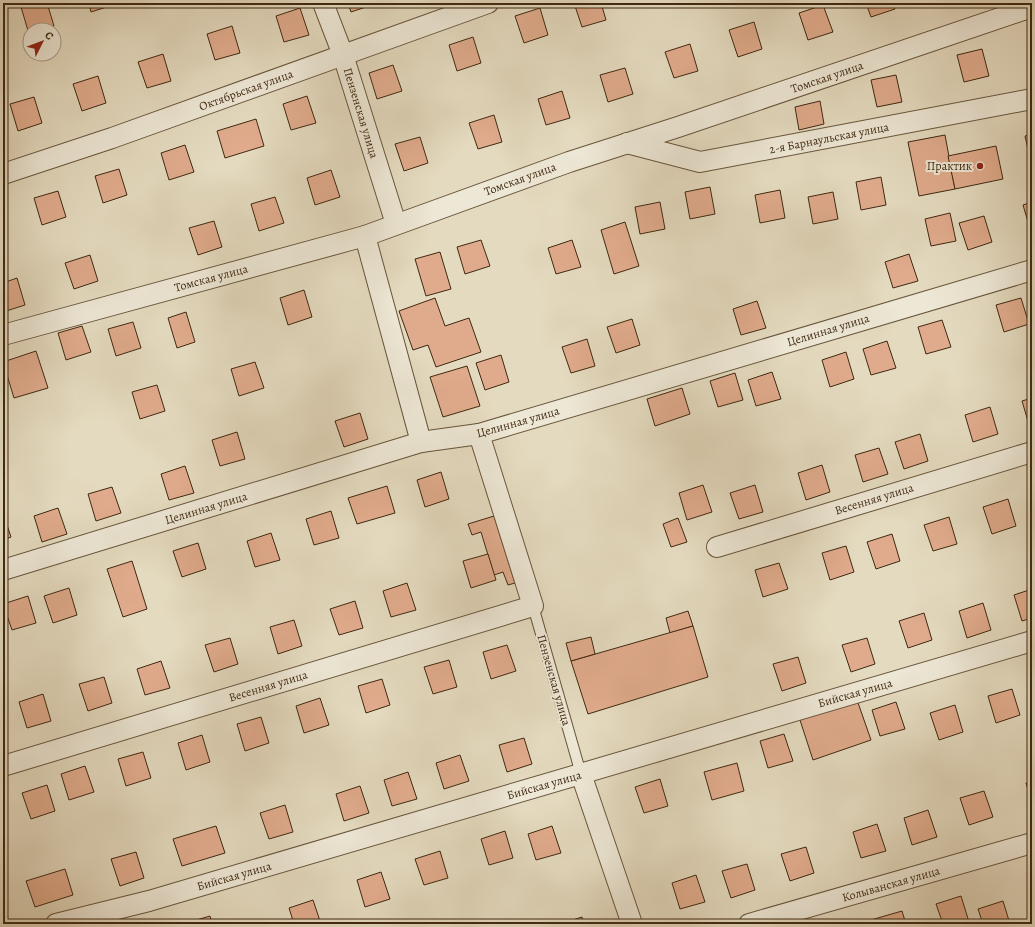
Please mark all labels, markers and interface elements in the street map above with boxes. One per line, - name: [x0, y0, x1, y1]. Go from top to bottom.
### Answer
- north arrow: [22, 22, 62, 62]
- text: С: [41, 28, 57, 43]
- street label: Томская улица: [789, 57, 866, 97]
- street label: Октябрьская улица: [197, 65, 296, 114]
- street label: Пензенская улица: [340, 66, 383, 161]
- street label: 2-я Барнаульская улица: [768, 118, 891, 157]
- street label: Томская улица: [482, 158, 559, 199]
- place label: Практик: [927, 158, 972, 174]
- marker: Практик: [975, 161, 985, 171]
- street label: Томская улица: [172, 260, 250, 295]
- street label: Целинная улица: [785, 310, 872, 350]
- street label: Целинная улица: [475, 402, 562, 441]
- street label: Весенняя улица: [833, 479, 916, 519]
- street label: Целинная улица: [163, 488, 250, 528]
- street label: Пензенская улица: [533, 633, 575, 728]
- street label: Весенняя улица: [227, 666, 310, 706]
- street label: Бийская улица: [816, 675, 895, 711]
- street label: Бийская улица: [505, 767, 584, 803]
- street label: Бийская улица: [195, 858, 274, 894]
- street label: Колыванская улица: [840, 862, 942, 906]

